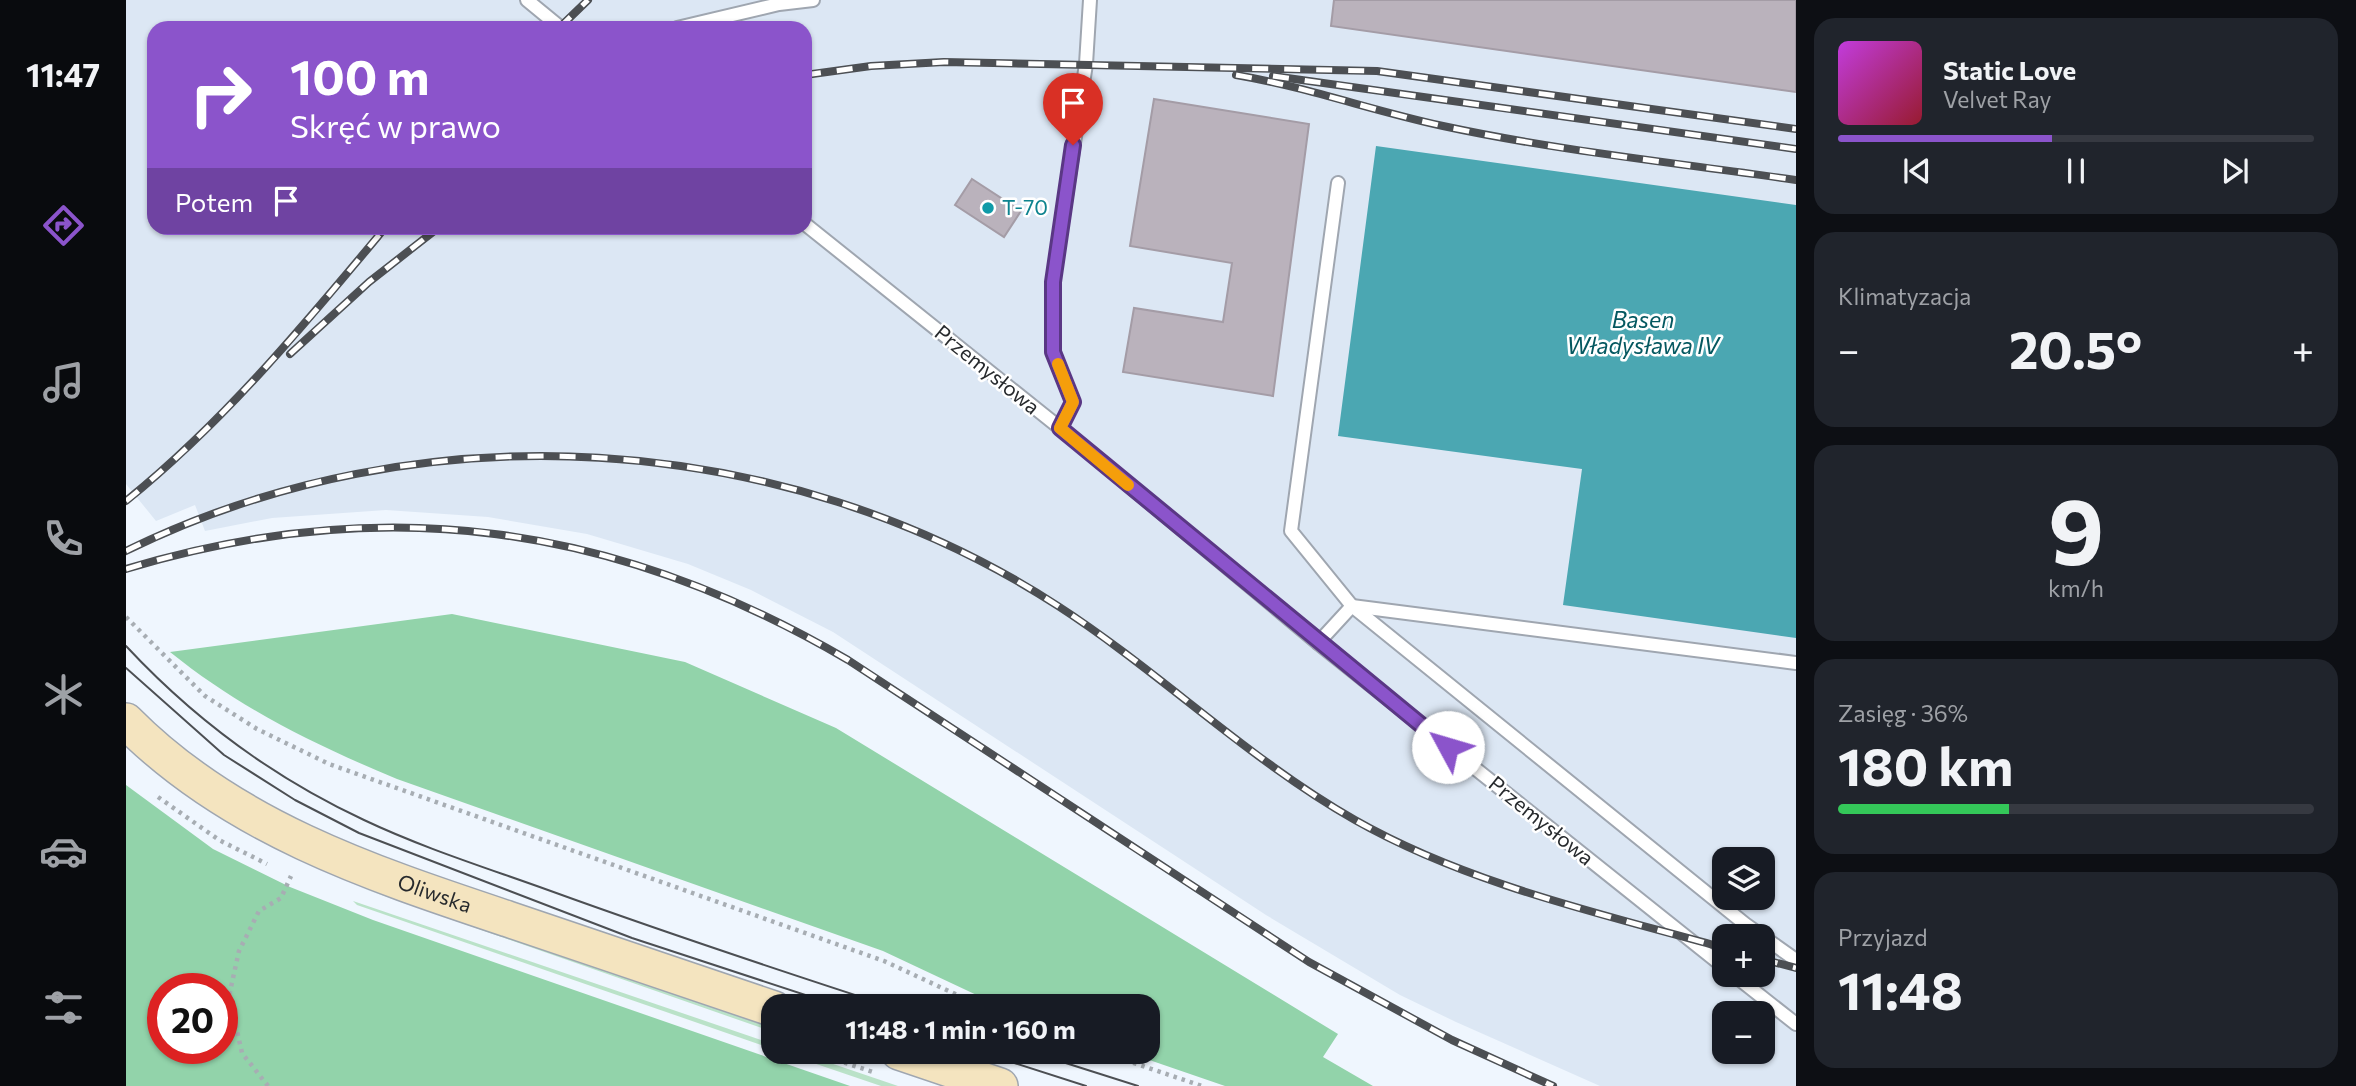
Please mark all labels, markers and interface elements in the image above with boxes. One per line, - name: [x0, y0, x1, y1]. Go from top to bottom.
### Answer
- text: 100 m: [290, 45, 429, 105]
- icon: right: [175, 49, 266, 140]
- text: 11:47: [26, 54, 100, 94]
- text: Static Love: [1943, 54, 2076, 85]
- pin: [1043, 73, 1103, 145]
- icon: arrive: [1054, 84, 1092, 122]
- text: Velvet Ray: [1943, 85, 2051, 113]
- text: Skręć w prawo: [290, 105, 501, 145]
- icon: previous: [1898, 152, 1936, 190]
- icon: pause: [2057, 152, 2095, 190]
- icon: next: [2216, 152, 2254, 190]
- icon: arrive: [267, 182, 305, 220]
- text: Potem: [175, 186, 253, 217]
- place label: T-70: [1002, 194, 1048, 219]
- marker: T-70: [980, 200, 996, 216]
- icon: directions: [39, 201, 88, 250]
- text: Klimatyzacja: [1838, 282, 1971, 310]
- water label: Basen Władysława IV: [1567, 305, 1722, 359]
- text: 20.5°: [2009, 316, 2142, 380]
- street label: Przemysłowa: [931, 319, 1045, 419]
- text: −: [1838, 325, 1860, 372]
- text: +: [2292, 325, 2314, 372]
- icon: music: [39, 358, 88, 407]
- text: 9: [2048, 472, 2104, 584]
- icon: phone: [39, 514, 88, 563]
- text: km/h: [2048, 574, 2104, 602]
- icon: climate: [39, 670, 88, 719]
- text: Zasięg · 36%: [1838, 699, 1968, 727]
- position arrow: [1411, 710, 1485, 784]
- text: 180 km: [1838, 733, 2013, 797]
- street label: Przemysłowa: [1485, 770, 1599, 870]
- icon: car: [39, 827, 88, 876]
- map controls: [1712, 847, 1775, 1064]
- button: layers: [1712, 847, 1775, 910]
- street label: Oliwska: [395, 868, 475, 917]
- text: Przyjazd: [1838, 923, 1928, 951]
- button: +: [1712, 924, 1775, 987]
- text: 11:48: [1838, 957, 1963, 1021]
- speed limit sign: 20: [147, 973, 238, 1064]
- icon: filters: [39, 983, 88, 1032]
- button: −: [1712, 1001, 1775, 1064]
- text: 11:48 · 1 min · 160 m: [845, 1013, 1076, 1044]

